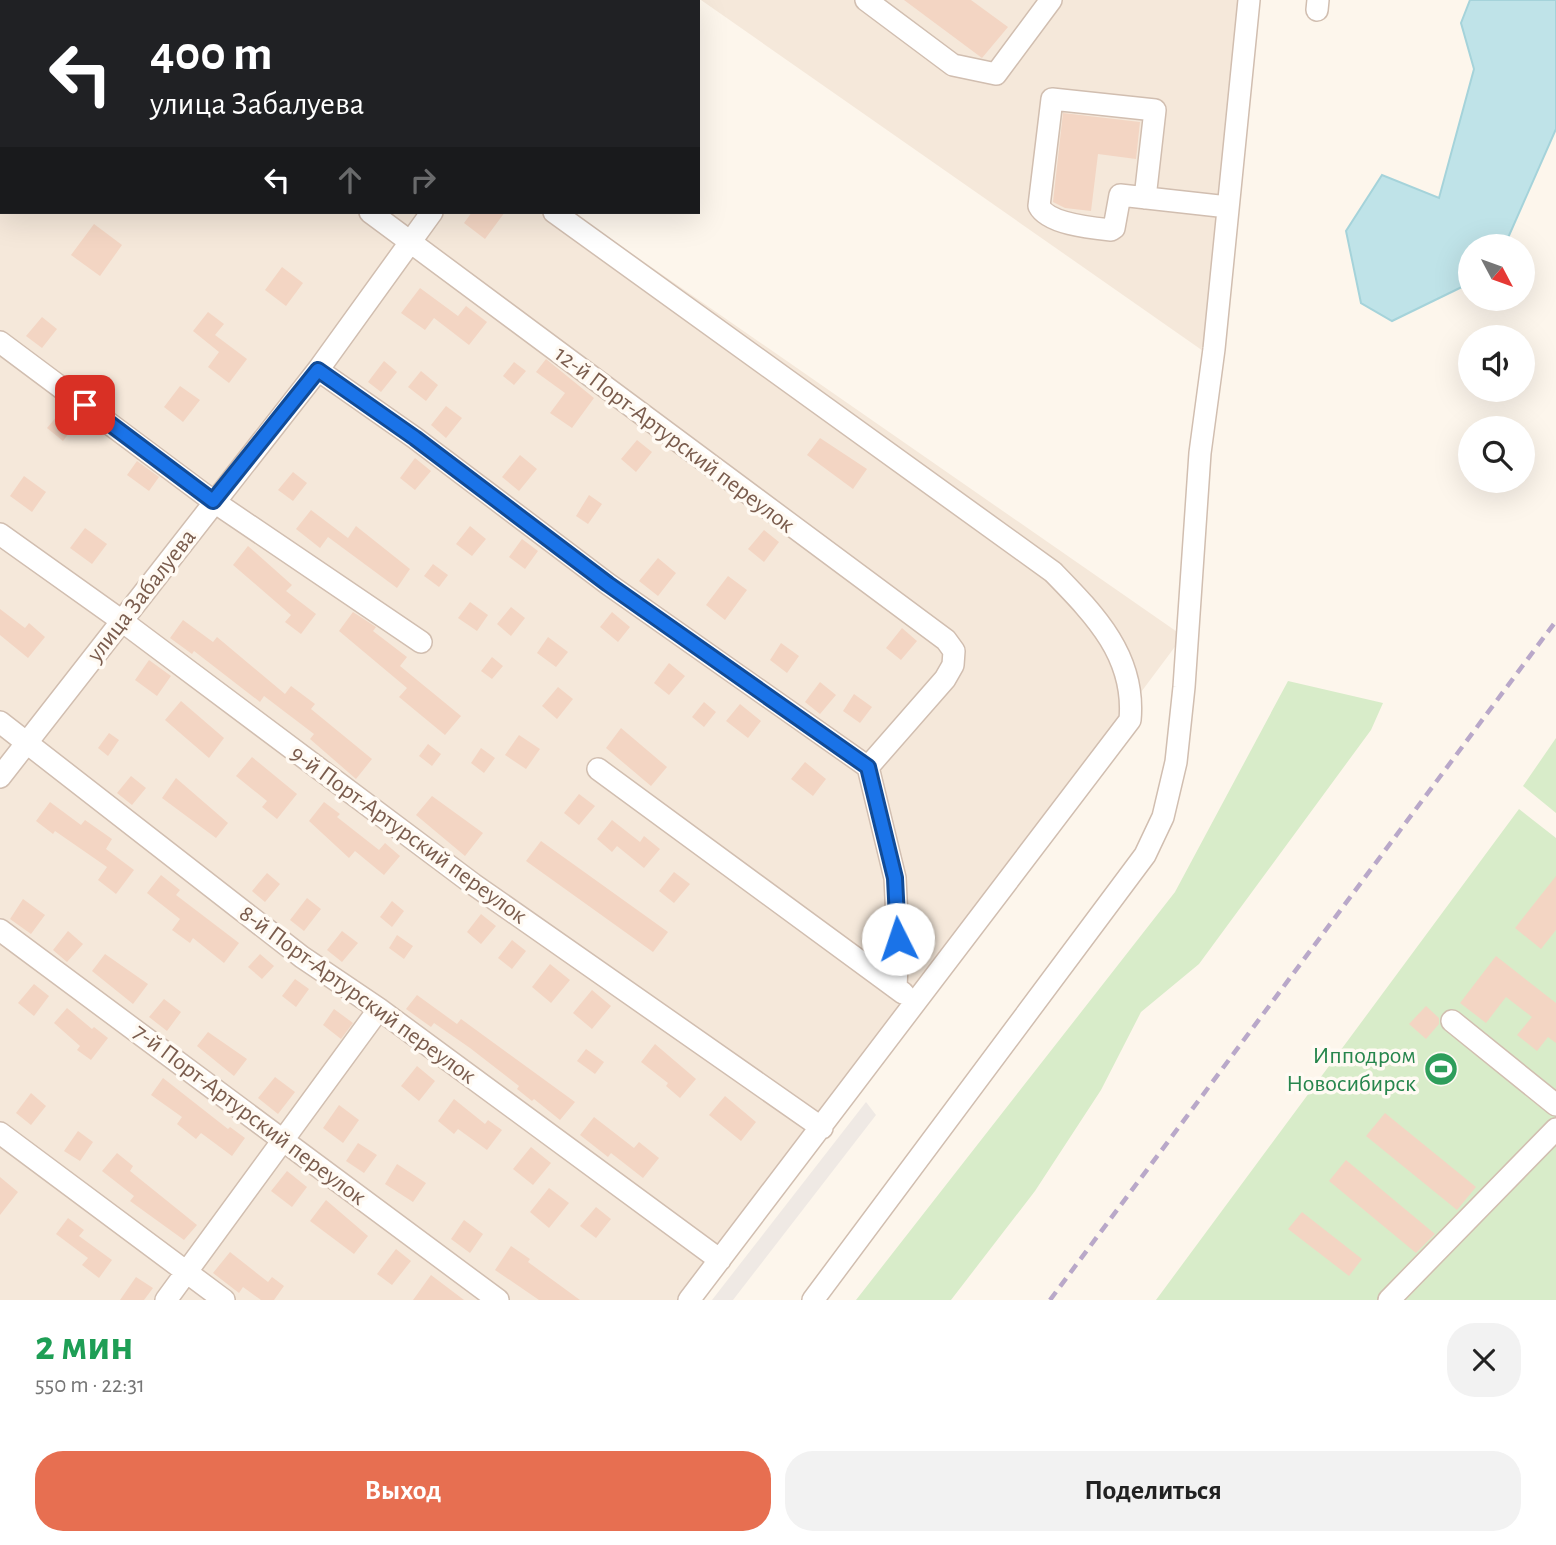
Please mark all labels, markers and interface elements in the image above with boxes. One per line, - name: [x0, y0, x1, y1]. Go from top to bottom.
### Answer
- icon: left: [35, 28, 126, 119]
- text: 400 m: [150, 30, 273, 79]
- text: улица Забалуева: [150, 88, 364, 120]
- icon: left: [258, 161, 296, 199]
- icon: ahead: [331, 161, 369, 199]
- icon: right: [404, 161, 442, 199]
- north arrow: [1458, 234, 1535, 312]
- map controls: [1458, 234, 1535, 493]
- button: sound: [1458, 325, 1535, 402]
- street label: 12-й Порт-Артурский переулок: [550, 342, 799, 538]
- pin: [55, 375, 115, 435]
- icon: arrive: [66, 386, 104, 424]
- button: search: [1458, 416, 1535, 493]
- street label: улица Забалуева: [82, 525, 201, 667]
- street label: 9-й Порт-Артурский переулок: [286, 741, 531, 928]
- street label: 8-й Порт-Артурский переулок: [235, 901, 480, 1088]
- position arrow: [861, 902, 935, 976]
- street label: 7-й Порт-Артурский переулок: [129, 1020, 370, 1210]
- place label: Ипподром Новосибирск: [1286, 1044, 1416, 1096]
- sports icon: Ипподром Новосибирск: [1422, 1050, 1460, 1088]
- button: close: [1447, 1323, 1521, 1397]
- text: 2 мин: [35, 1325, 133, 1367]
- text: 550 m · 22:31: [35, 1374, 145, 1397]
- button: Выход: [35, 1451, 771, 1531]
- button: Поделиться: [785, 1451, 1521, 1531]

